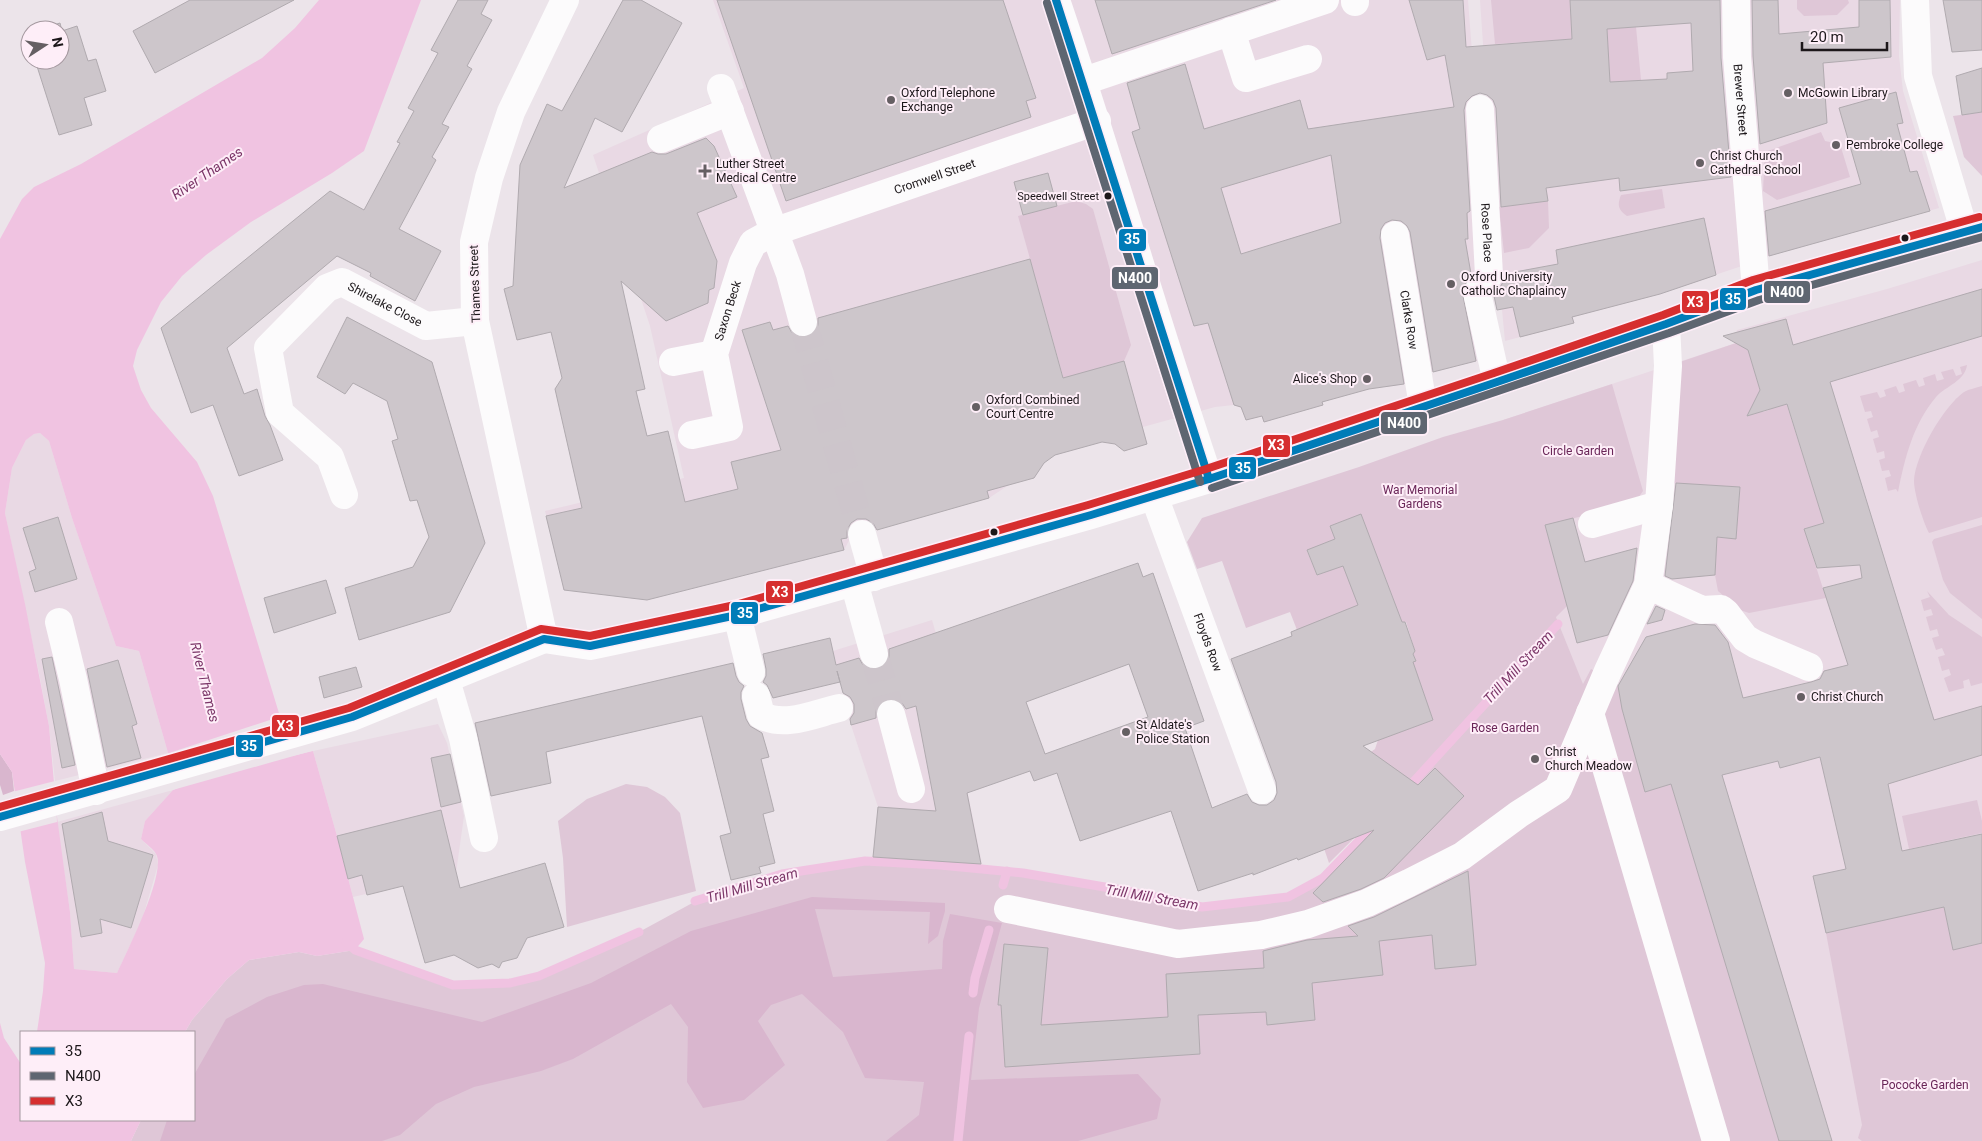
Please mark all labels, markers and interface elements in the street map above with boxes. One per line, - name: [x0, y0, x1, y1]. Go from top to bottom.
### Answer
- north arrow: [20, 20, 70, 70]
- scale bar: [1802, 20, 1887, 52]
- text: 20 m: [1810, 28, 1844, 46]
- text: N: [49, 36, 67, 49]
- street label: Brewer Street: [1731, 63, 1750, 136]
- place label: Oxford Telephone Exchange: [901, 86, 995, 114]
- place label: McGowin Library: [1798, 86, 1888, 100]
- marker: McGowin Library: [1782, 87, 1794, 99]
- marker: Oxford Telephone Exchange: [885, 94, 897, 106]
- place label: Pembroke College: [1846, 138, 1943, 152]
- marker: Pembroke College: [1830, 139, 1842, 151]
- water label: River Thames: [168, 143, 246, 203]
- place label: Christ Church Cathedral School: [1710, 149, 1801, 177]
- street label: Cromwell Street: [892, 156, 977, 197]
- place label: Luther Street Medical Centre: [716, 157, 796, 185]
- marker: Christ Church Cathedral School: [1694, 157, 1706, 169]
- marker: Luther Street Medical Centre: [698, 164, 712, 178]
- place label: Speedwell Street: [1017, 190, 1099, 203]
- marker: Speedwell Street: [1103, 191, 1113, 201]
- street label: Rose Place: [1478, 203, 1495, 263]
- line badge: 35: [1118, 228, 1147, 252]
- text: 35: [1124, 231, 1140, 247]
- unlabelled marker: [1900, 233, 1910, 243]
- street label: Thames Street: [467, 245, 483, 323]
- line badge: N400: [1111, 266, 1159, 290]
- text: N400: [1118, 270, 1152, 286]
- place label: Oxford University Catholic Chaplaincy: [1461, 270, 1567, 298]
- street label: Saxon Beck: [712, 278, 744, 342]
- marker: Oxford University Catholic Chaplaincy: [1445, 278, 1457, 290]
- street label: Shirelake Close: [345, 279, 424, 330]
- line badge: N400: [1763, 280, 1811, 304]
- text: N400: [1770, 284, 1804, 300]
- line badge: 35: [1719, 287, 1747, 311]
- street label: Clarks Row: [1397, 289, 1421, 351]
- line badge: X3: [1681, 290, 1710, 314]
- text: 35: [1725, 291, 1741, 307]
- text: X3: [1687, 294, 1703, 310]
- place label: Alice's Shop: [1293, 372, 1357, 386]
- marker: Alice's Shop: [1361, 373, 1373, 385]
- place label: Oxford Combined Court Centre: [986, 393, 1080, 421]
- marker: Oxford Combined Court Centre: [970, 401, 982, 413]
- line badge: N400: [1380, 411, 1428, 435]
- text: N400: [1387, 415, 1421, 431]
- line badge: X3: [1262, 434, 1291, 458]
- text: X3: [1268, 437, 1284, 453]
- park label: Circle Garden: [1542, 444, 1614, 458]
- line badge: 35: [1228, 456, 1257, 480]
- text: 35: [1235, 460, 1251, 476]
- park label: War Memorial Gardens: [1383, 483, 1457, 511]
- unlabelled marker: [989, 527, 999, 537]
- line badge: X3: [765, 580, 794, 604]
- text: X3: [772, 584, 788, 600]
- line badge: 35: [730, 601, 759, 625]
- text: 35: [737, 605, 753, 621]
- street label: Floyds Row: [1191, 611, 1225, 674]
- water label: Trill Mill Stream: [1480, 627, 1556, 707]
- water label: River Thames: [187, 640, 223, 724]
- place label: Christ Church: [1811, 690, 1883, 704]
- marker: Christ Church: [1795, 691, 1807, 703]
- line badge: X3: [271, 714, 300, 738]
- text: X3: [277, 718, 293, 734]
- place label: St Aldate's Police Station: [1136, 718, 1210, 746]
- park label: Rose Garden: [1471, 721, 1539, 735]
- marker: St Aldate's Police Station: [1120, 726, 1132, 738]
- line badge: 35: [235, 734, 264, 758]
- text: 35: [241, 738, 257, 754]
- place label: Christ Church Meadow: [1545, 745, 1632, 773]
- marker: Christ Church Meadow: [1529, 753, 1541, 765]
- water label: Trill Mill Stream: [705, 864, 800, 906]
- water label: Trill Mill Stream: [1104, 881, 1200, 913]
- legend: [20, 1031, 195, 1121]
- text: 35: [65, 1042, 82, 1060]
- text: N400: [65, 1067, 101, 1085]
- park label: Pococke Garden: [1881, 1078, 1969, 1092]
- text: X3: [65, 1092, 83, 1110]

